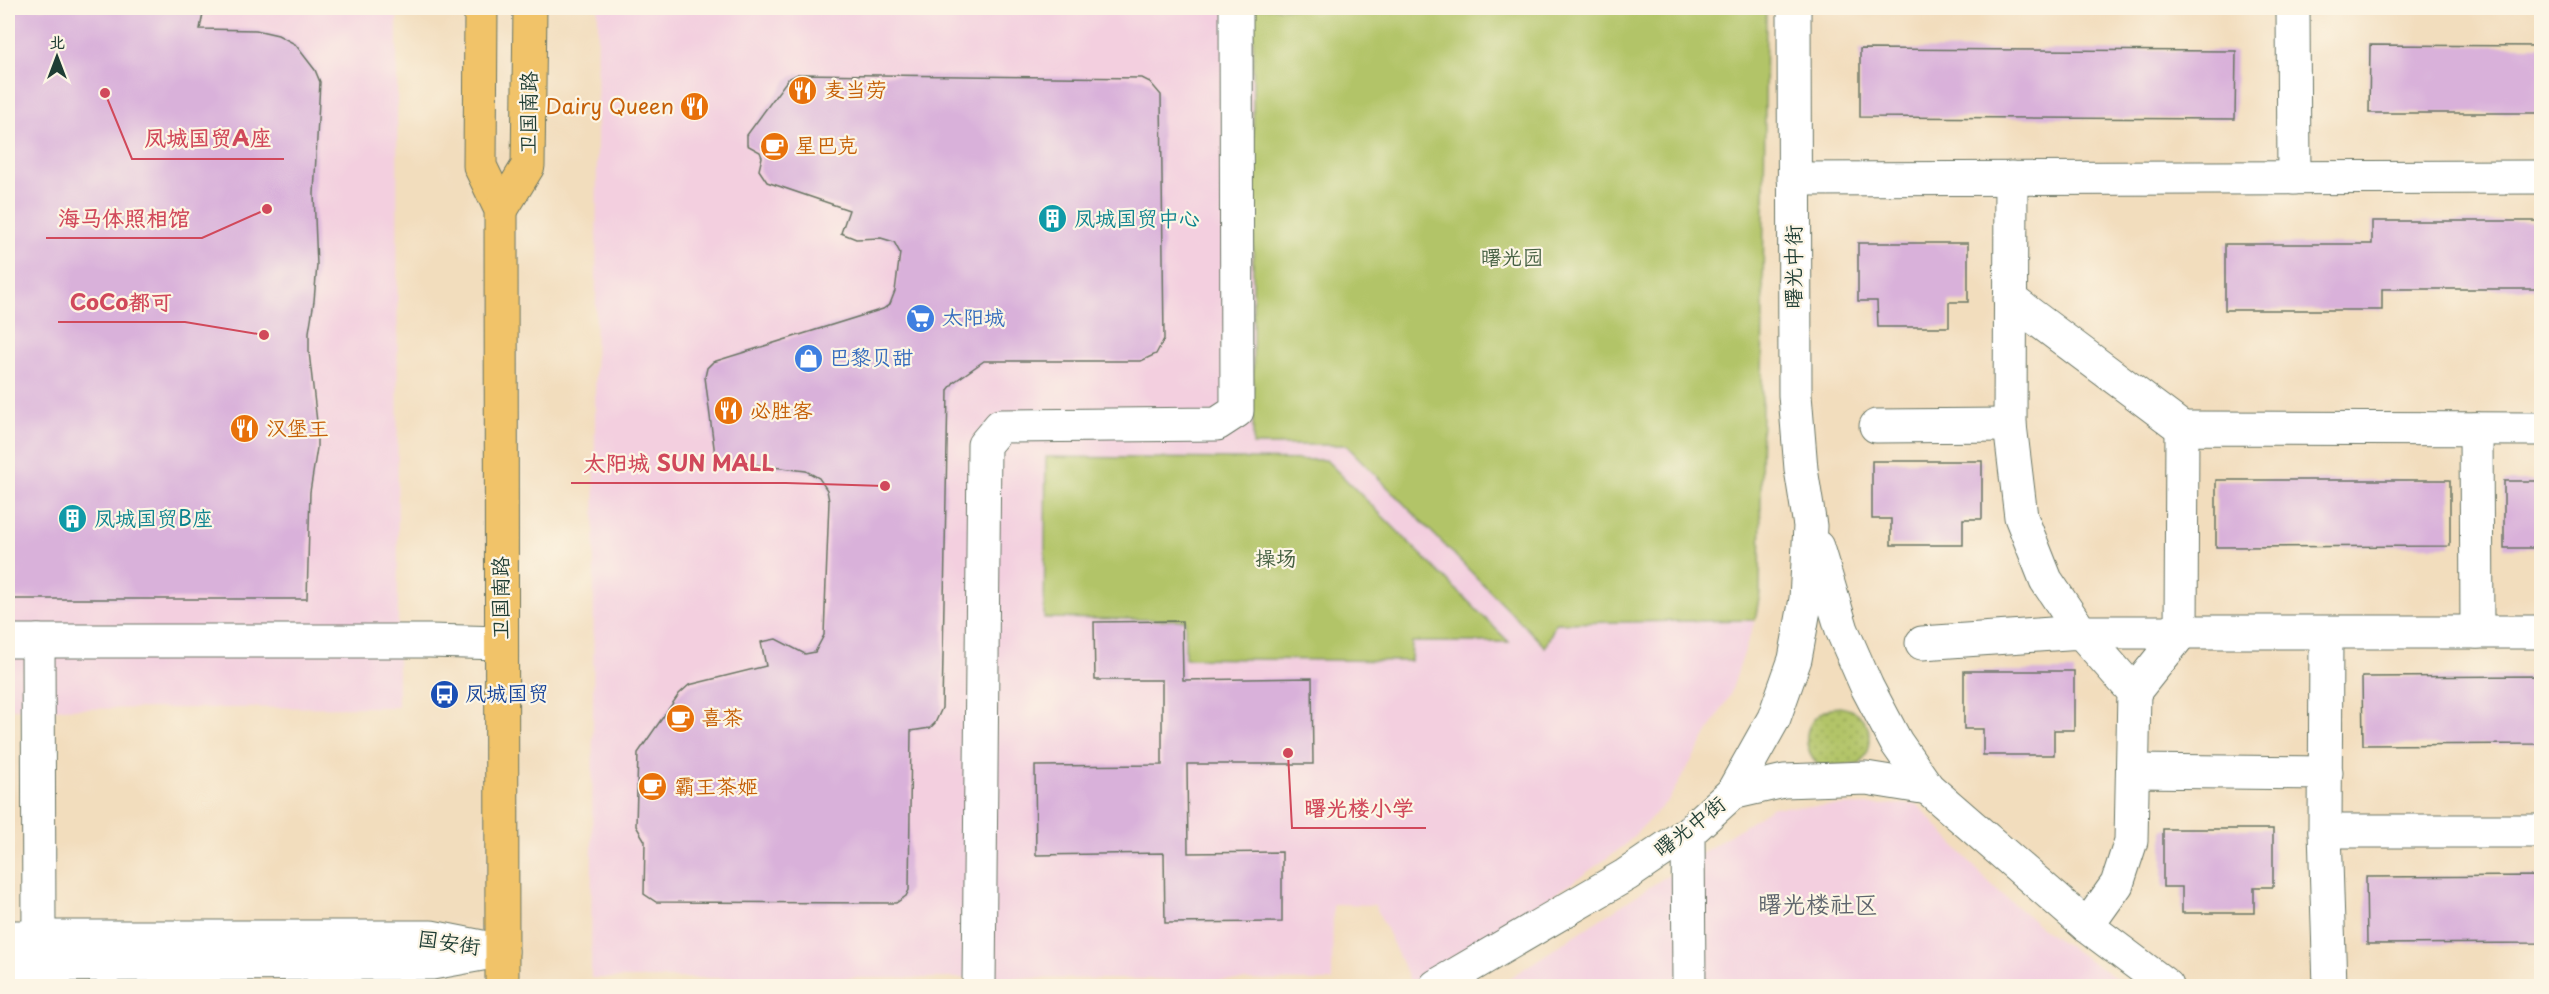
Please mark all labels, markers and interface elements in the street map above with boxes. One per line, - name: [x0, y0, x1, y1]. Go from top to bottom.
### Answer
- north arrow: [27, 27, 87, 87]
- text: 北: [49, 29, 65, 53]
- street label: 卫国南路: [510, 71, 544, 155]
- place label: 麦当劳: [824, 72, 887, 104]
- restaurant icon: 麦当劳: [787, 74, 819, 106]
- place label: Dairy Queen: [545, 89, 674, 121]
- restaurant icon: Dairy Queen: [679, 91, 711, 123]
- callout: 凤城国贸A座: [132, 119, 284, 159]
- text: 凤城国贸A座: [144, 120, 272, 153]
- place label: 星巴克: [795, 128, 858, 160]
- cafe icon: 星巴克: [758, 130, 790, 162]
- callout: 海马体照相馆: [46, 198, 202, 238]
- text: 海马体照相馆: [58, 200, 190, 233]
- place label: 凤城国贸中心: [1074, 201, 1200, 233]
- building icon: 凤城国贸中心: [1037, 203, 1069, 235]
- street label: 曙光中街: [1776, 225, 1808, 309]
- park label: 曙光园: [1481, 240, 1544, 272]
- callout: CoCo都可: [58, 282, 185, 322]
- text: CoCo都可: [70, 284, 172, 317]
- place label: 太阳城: [942, 300, 1005, 332]
- supermarket icon: 太阳城: [905, 302, 937, 334]
- place label: 巴黎贝甜: [829, 340, 913, 372]
- shop icon: 巴黎贝甜: [792, 342, 824, 374]
- place label: 必胜客: [750, 393, 813, 425]
- restaurant icon: 必胜客: [713, 395, 745, 427]
- place label: 汉堡王: [266, 411, 329, 443]
- restaurant icon: 汉堡王: [229, 413, 261, 445]
- callout: 太阳城 SUN MALL: [571, 443, 786, 483]
- text: 太阳城 SUN MALL: [584, 445, 775, 478]
- place label: 凤城国贸B座: [94, 501, 213, 533]
- building icon: 凤城国贸B座: [57, 503, 89, 535]
- park label: 操场: [1255, 541, 1297, 573]
- street label: 卫国南路: [483, 556, 515, 640]
- place label: 凤城国贸: [465, 676, 549, 708]
- bus stop icon: 凤城国贸: [428, 678, 460, 710]
- place label: 喜茶: [701, 700, 743, 732]
- cafe icon: 喜茶: [664, 702, 696, 734]
- place label: 霸王茶姬: [674, 769, 758, 801]
- cafe icon: 霸王茶姬: [637, 771, 669, 803]
- street label: 曙光中街: [1646, 787, 1732, 864]
- callout: 曙光楼小学: [1292, 788, 1426, 828]
- text: 曙光楼小学: [1304, 790, 1414, 823]
- district label: 曙光楼社区: [1758, 885, 1878, 921]
- street label: 国安街: [416, 921, 483, 961]

